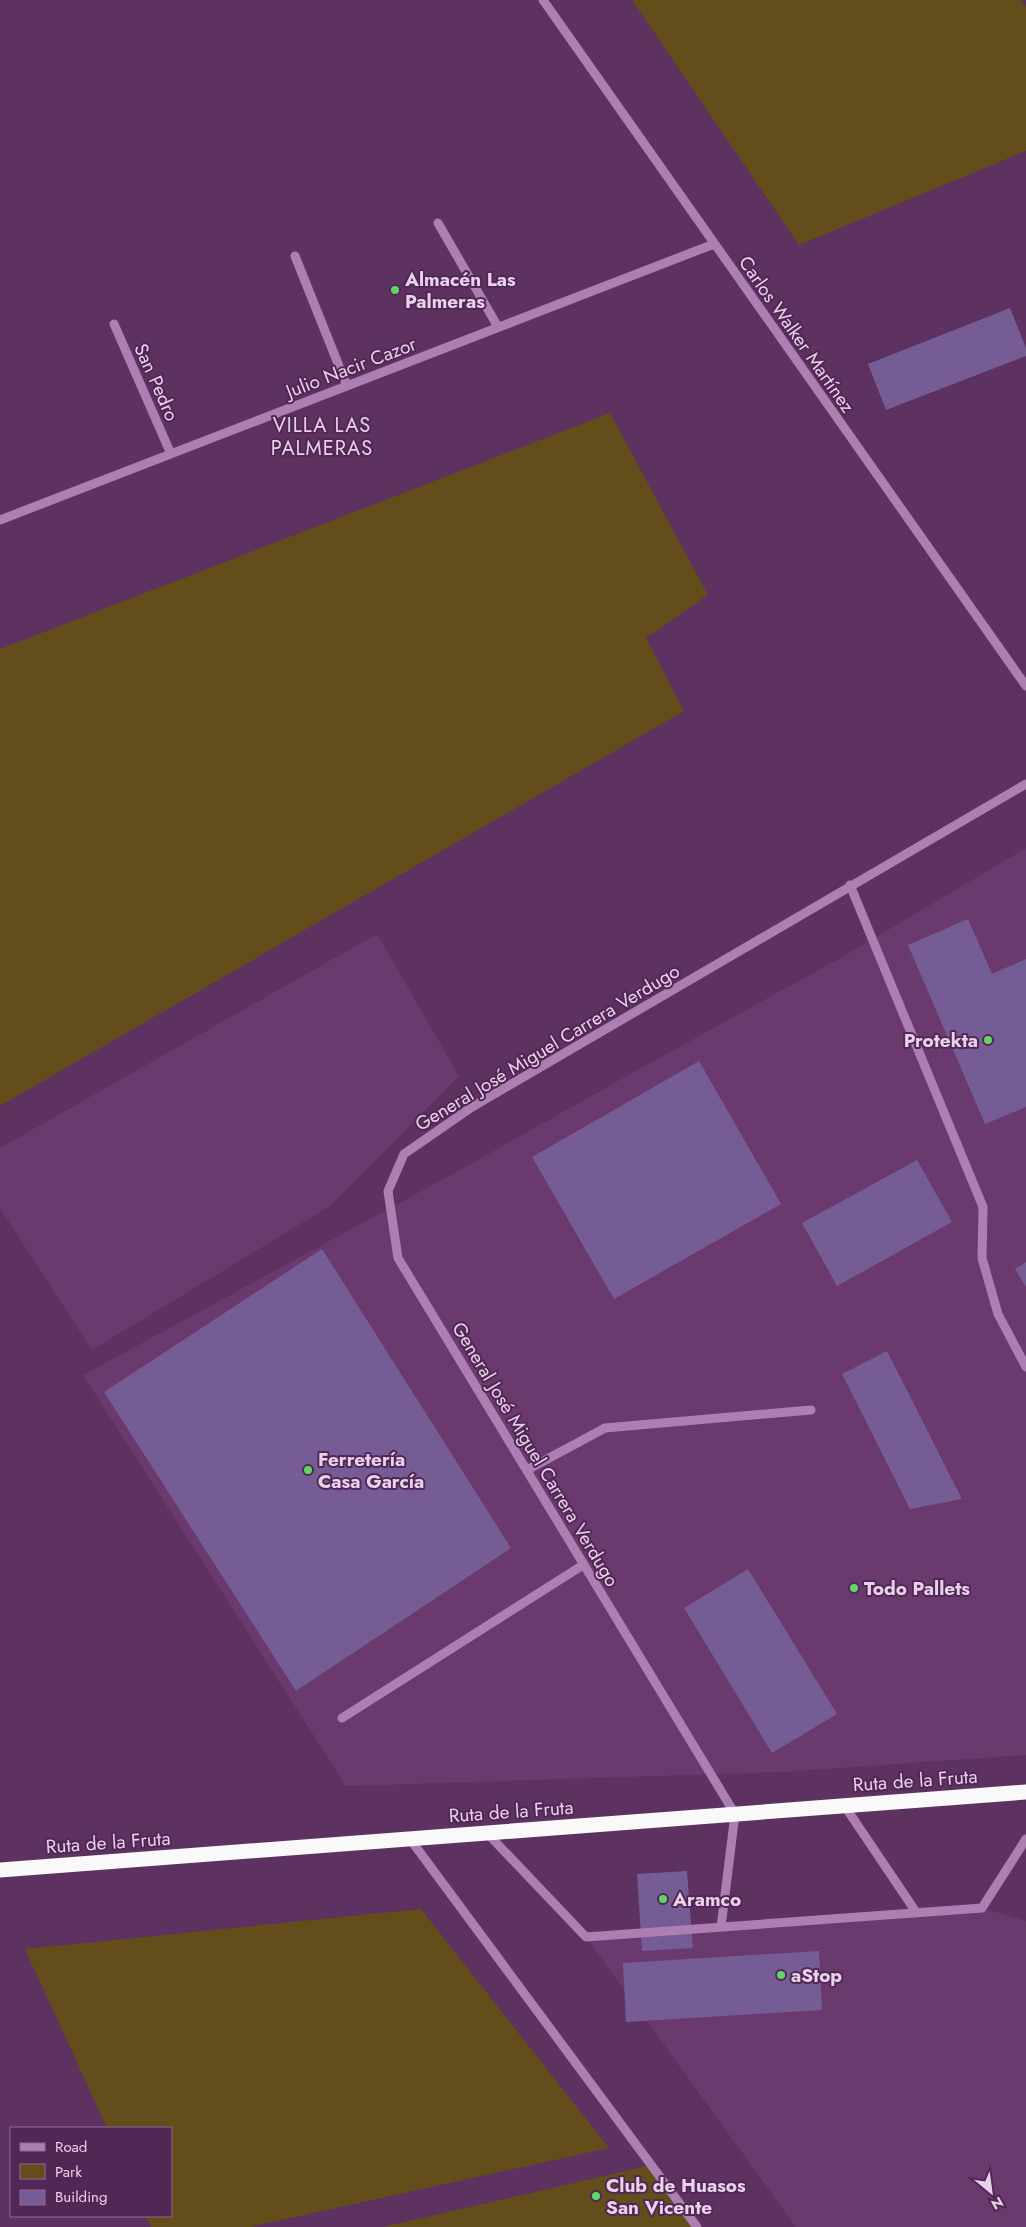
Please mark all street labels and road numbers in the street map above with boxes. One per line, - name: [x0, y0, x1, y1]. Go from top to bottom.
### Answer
- street label: Carlos Walker Martínez: [732, 250, 861, 418]
- street label: Julio Nacir Cazor: [279, 330, 421, 406]
- street label: San Pedro: [127, 339, 186, 425]
- street label: General José Miguel Carrera Verdugo: [410, 957, 685, 1137]
- street label: General José Miguel Carrera Verdugo: [446, 1317, 626, 1592]
- street label: Ruta de la Fruta: [852, 1763, 978, 1798]
- street label: Ruta de la Fruta: [448, 1794, 574, 1829]
- street label: Ruta de la Fruta: [45, 1825, 171, 1860]

